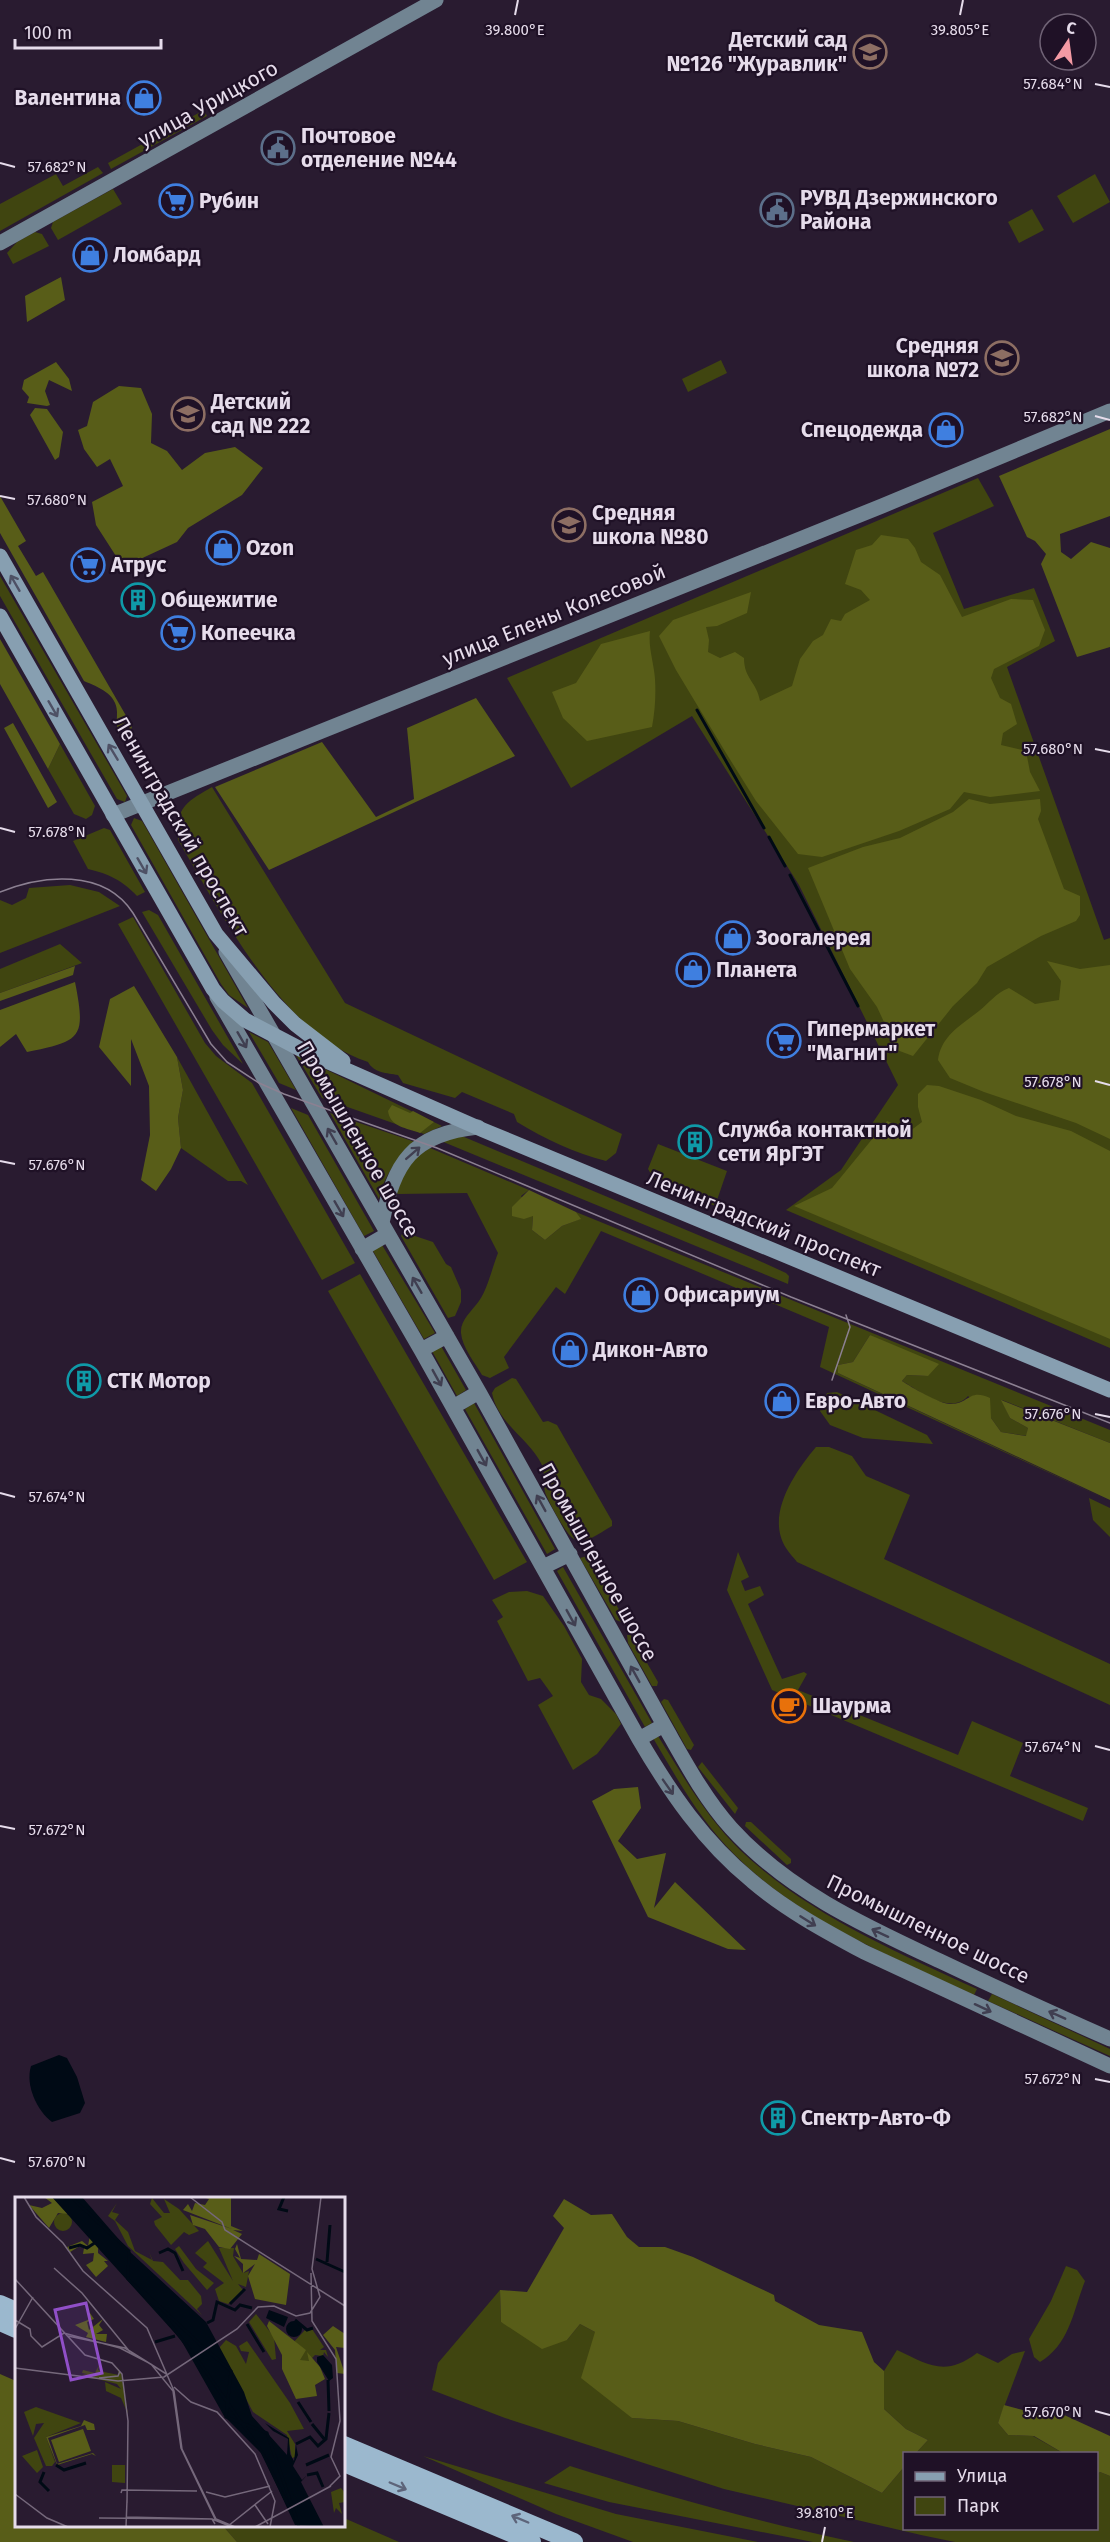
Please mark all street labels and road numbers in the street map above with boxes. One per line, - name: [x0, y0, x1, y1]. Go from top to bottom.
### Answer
- street label: улица Урицкого: [133, 55, 283, 153]
- street label: улица Елены Колесовой: [439, 558, 669, 672]
- street label: Ленинградский проспект: [107, 711, 255, 941]
- street label: Промышленное шоссе: [291, 1036, 425, 1242]
- street label: Ленинградский проспект: [643, 1165, 885, 1283]
- street label: Промышленное шоссе: [533, 1458, 663, 1666]
- street label: Промышленное шоссе: [822, 1869, 1034, 1989]

